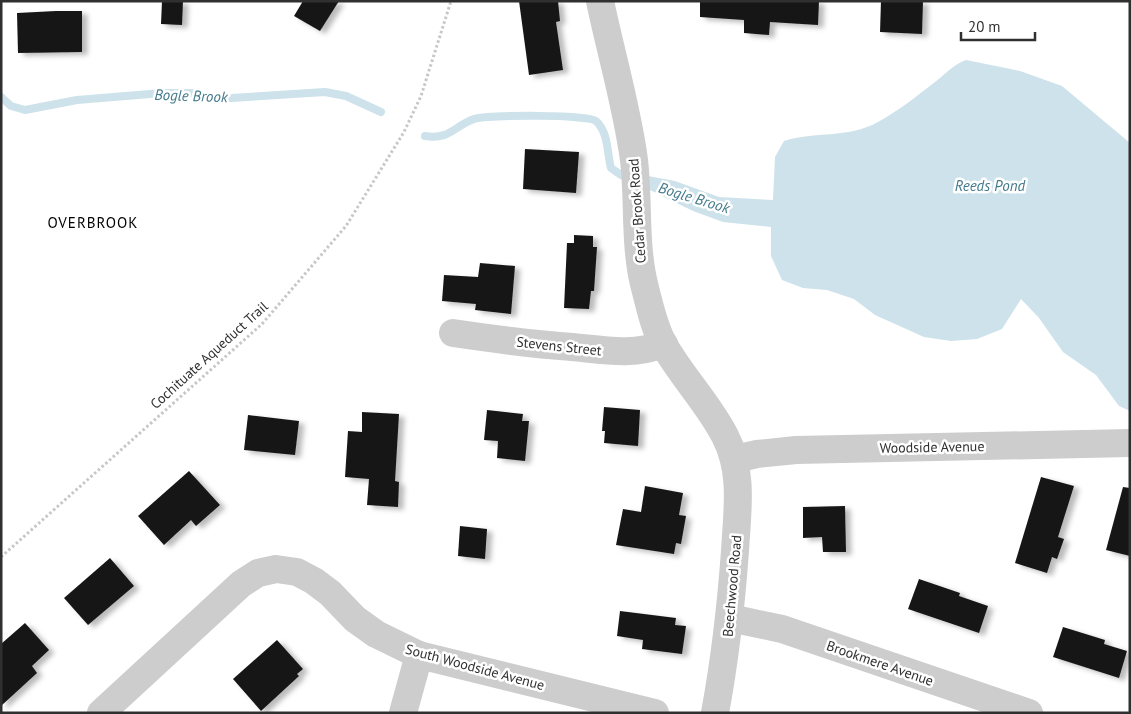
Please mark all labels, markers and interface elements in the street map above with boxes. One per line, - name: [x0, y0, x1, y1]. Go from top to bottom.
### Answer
- scale bar: [961, 10, 1035, 42]
- text: 20 m: [968, 17, 1001, 36]
- water label: Bogle Brook: [154, 85, 229, 106]
- street label: Cedar Brook Road: [624, 158, 650, 264]
- water label: Reeds Pond: [955, 176, 1025, 195]
- water label: Bogle Brook: [656, 178, 733, 218]
- district label: OVERBROOK: [47, 213, 139, 232]
- street label: Cochituate Aqueduct Trail: [146, 297, 272, 413]
- street label: Stevens Street: [515, 333, 603, 359]
- street label: Woodside Avenue: [879, 437, 985, 457]
- street label: Beechwood Road: [719, 534, 745, 638]
- street label: Brookmere Avenue: [824, 636, 936, 690]
- street label: South Woodside Avenue: [404, 640, 546, 694]

